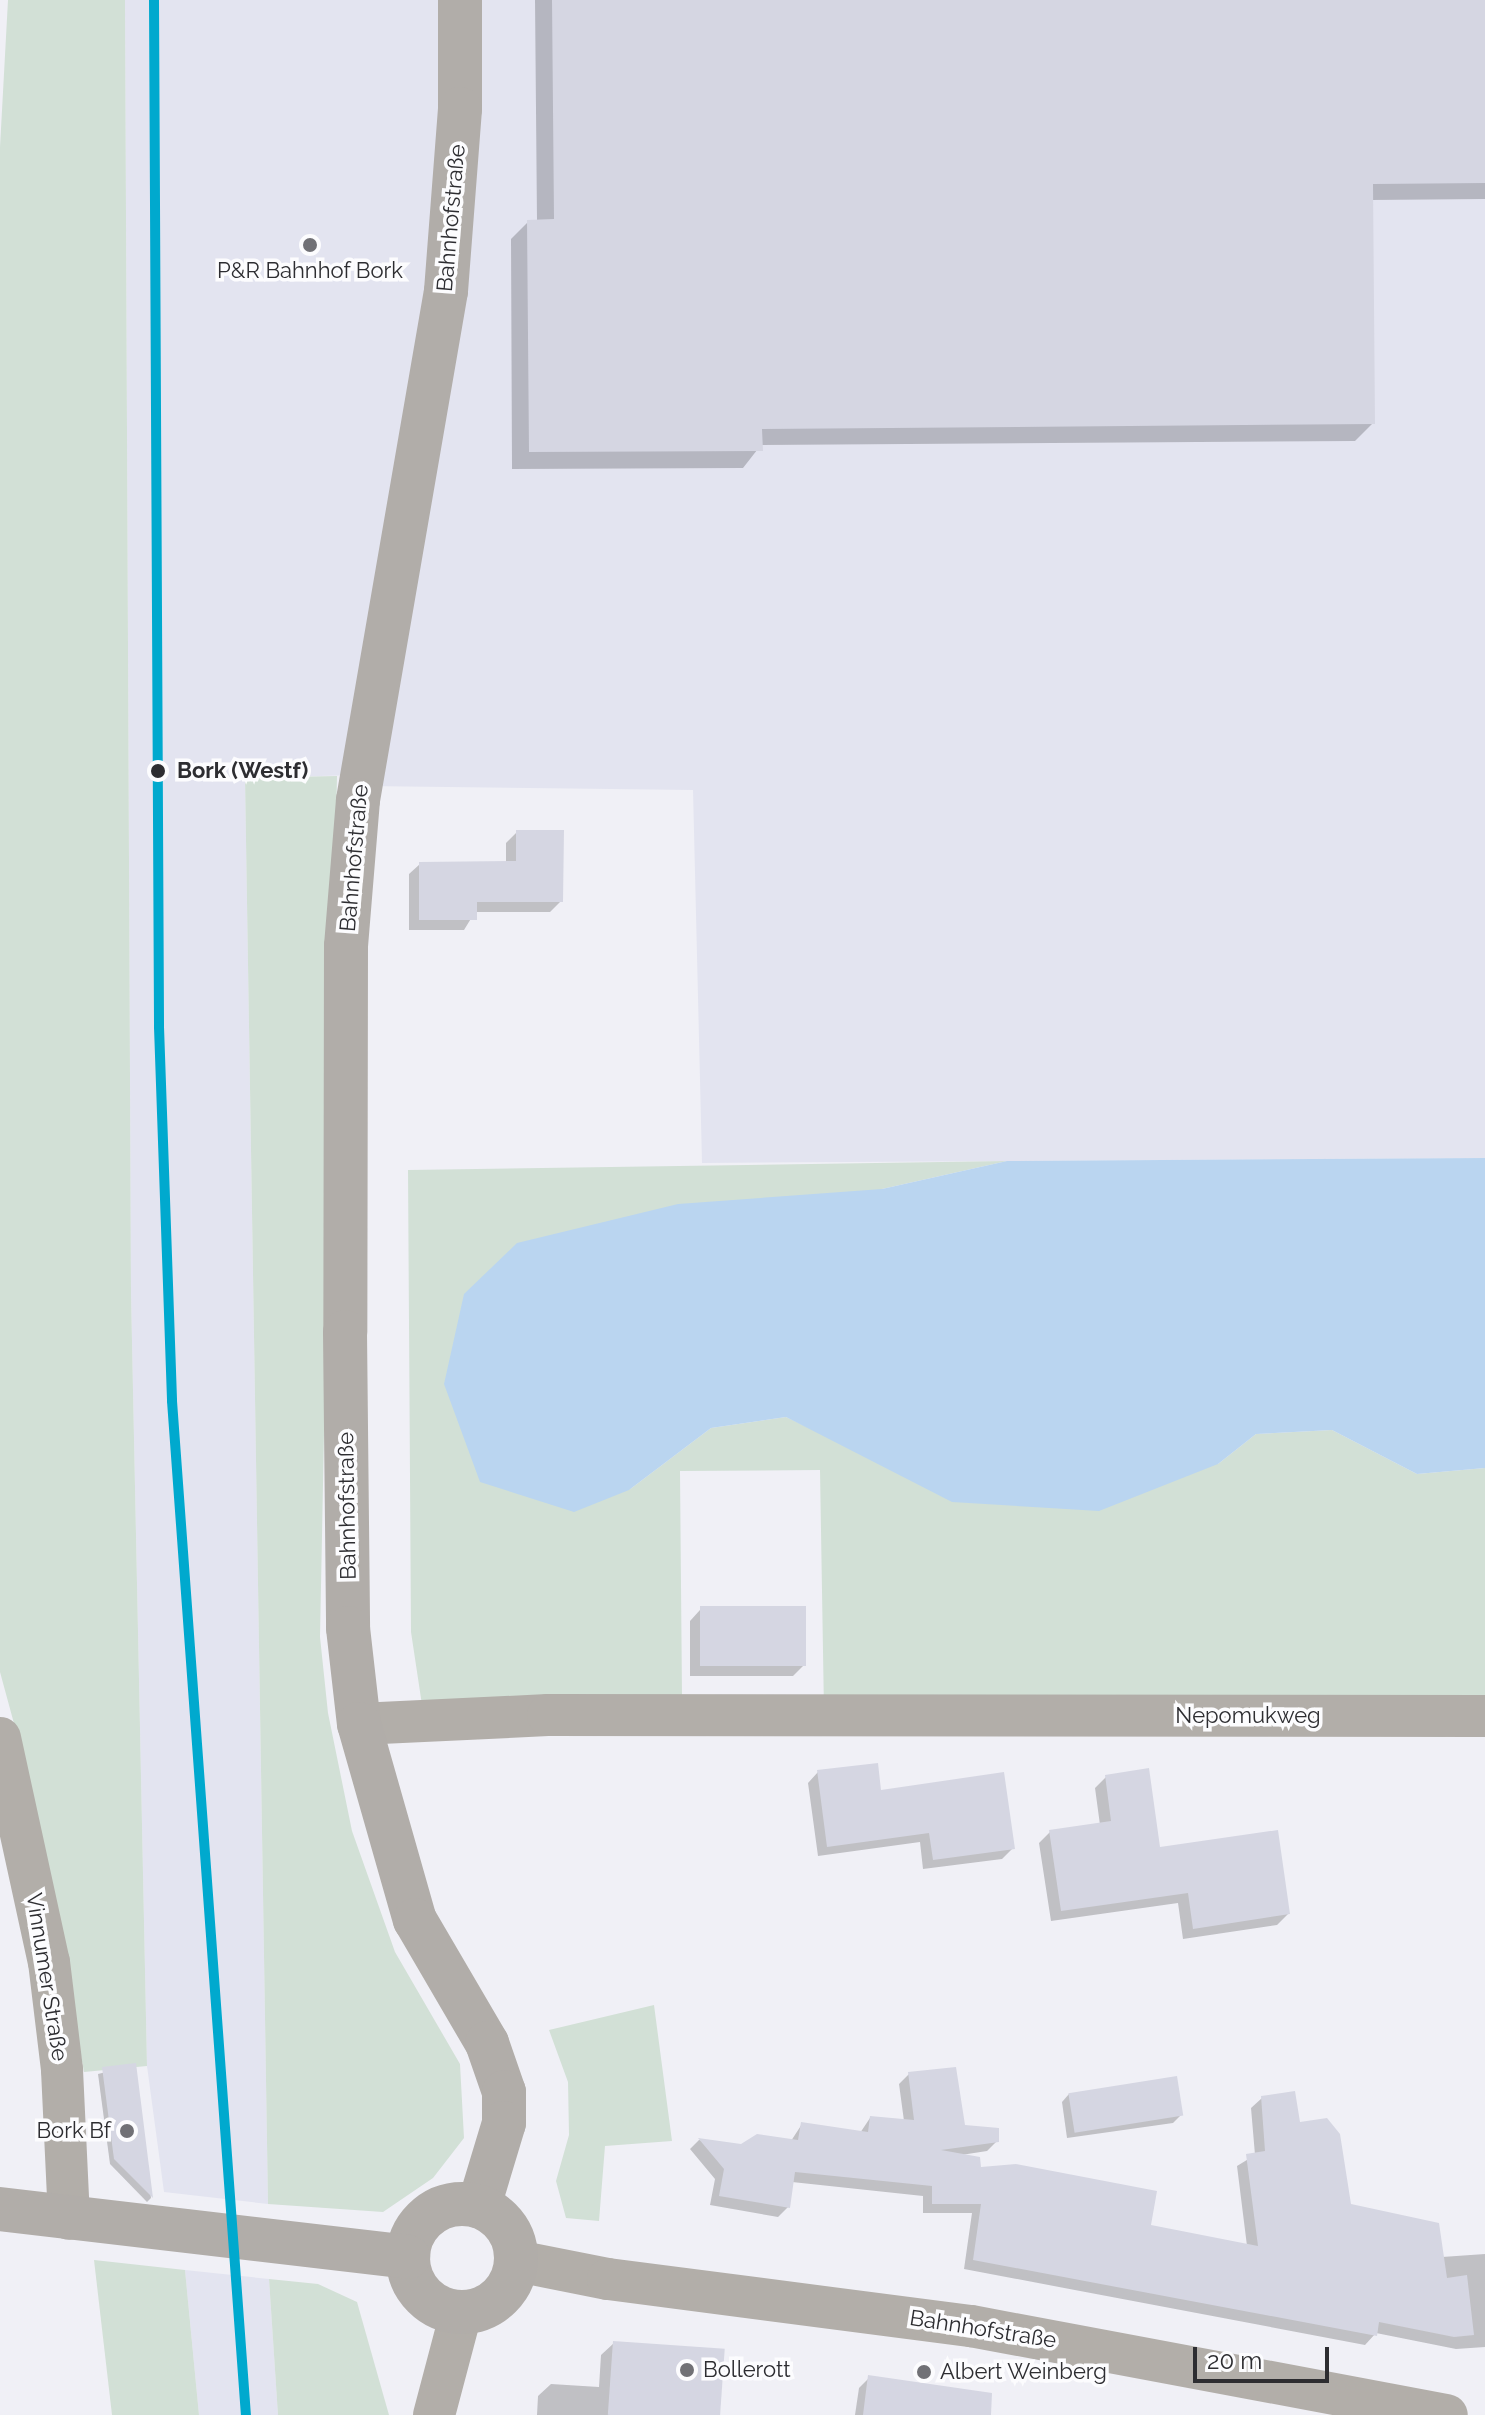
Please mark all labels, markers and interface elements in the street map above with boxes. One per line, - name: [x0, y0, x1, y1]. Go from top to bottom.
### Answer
- street label: Bahnhofstraße: [431, 143, 471, 293]
- marker: P&R Bahnhof Bork: [301, 236, 319, 254]
- place label: P&R Bahnhof Bork: [217, 258, 403, 284]
- place label: Bork (Westf): [177, 758, 308, 784]
- marker: Bork (Westf): [146, 759, 170, 783]
- street label: Bahnhofstraße: [334, 783, 374, 933]
- street label: Bahnhofstraße: [333, 1432, 361, 1580]
- street label: Nepomukweg: [1175, 1703, 1321, 1729]
- street label: Vinnumer Straße: [21, 1891, 73, 2063]
- place label: Bork Bf: [36, 2118, 111, 2144]
- marker: Bork Bf: [118, 2122, 136, 2140]
- street label: Bahnhofstraße: [908, 2304, 1058, 2354]
- scale bar: [1197, 2331, 1333, 2381]
- text: 20 m: [1207, 2346, 1262, 2375]
- place label: Bollerott: [703, 2357, 791, 2383]
- place label: Albert Weinberg: [940, 2359, 1108, 2385]
- marker: Bollerott: [678, 2361, 696, 2379]
- marker: Albert Weinberg: [915, 2363, 933, 2381]

